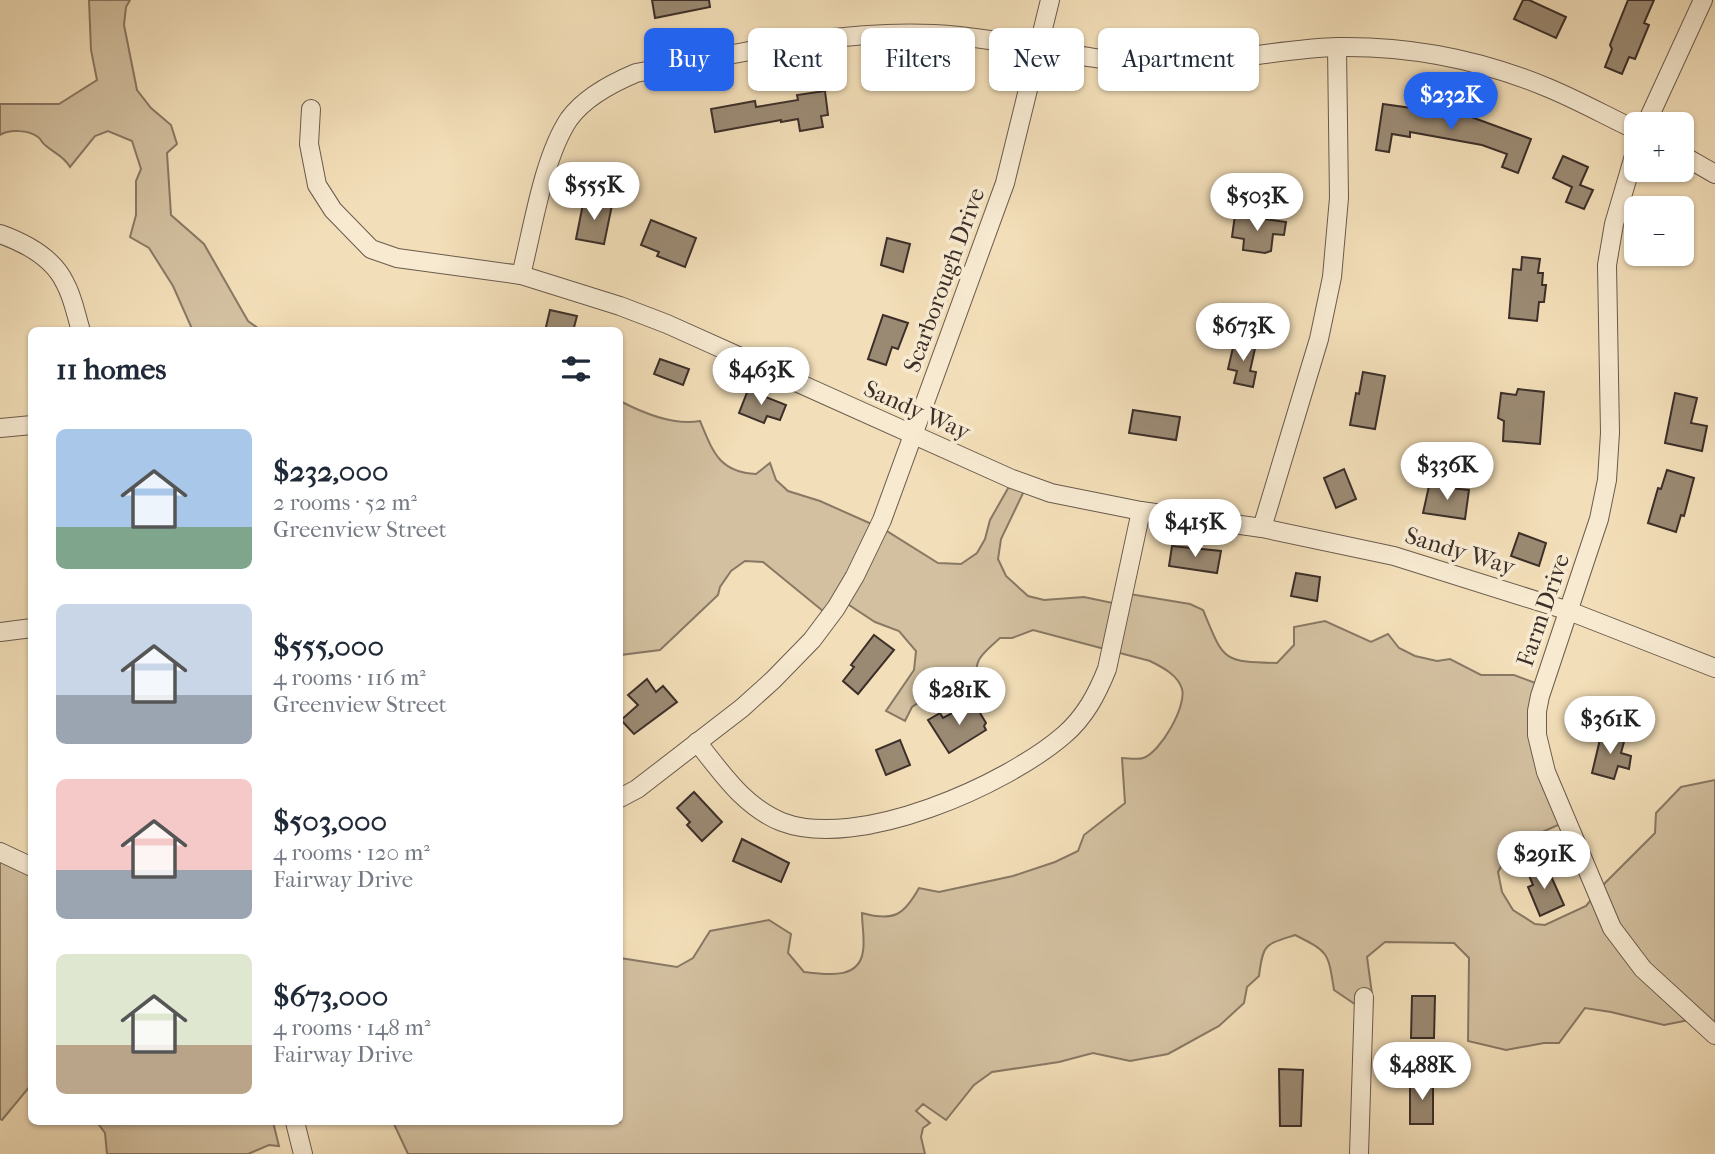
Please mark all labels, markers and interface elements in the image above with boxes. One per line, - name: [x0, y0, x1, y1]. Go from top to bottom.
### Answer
- chip: Buy: [644, 28, 734, 91]
- chip: Rent: [748, 28, 847, 91]
- chip: Filters: [861, 28, 975, 91]
- chip: New: [989, 28, 1084, 91]
- chip: Apartment: [1098, 28, 1259, 91]
- pin: $232K: [1402, 72, 1500, 132]
- text: $232K: [1420, 81, 1482, 108]
- map controls: [1624, 112, 1694, 266]
- button: +: [1624, 112, 1694, 182]
- pin: $555K: [545, 162, 643, 222]
- text: $555K: [565, 171, 623, 198]
- pin: $503K: [1208, 174, 1306, 233]
- text: $503K: [1226, 182, 1288, 209]
- street label: Scarborough Drive: [898, 184, 990, 376]
- button: −: [1624, 196, 1694, 266]
- pin: $673K: [1194, 304, 1292, 363]
- text: $673K: [1212, 312, 1274, 339]
- pin: $463K: [712, 348, 810, 407]
- icon: filters: [557, 350, 595, 388]
- text: 11 homes: [56, 352, 166, 387]
- text: $463K: [729, 356, 793, 383]
- street label: Sandy Way: [859, 374, 976, 446]
- pin: $336K: [1398, 442, 1496, 502]
- text: $336K: [1417, 451, 1477, 478]
- text: $232,000: [273, 454, 389, 489]
- icon: home: [112, 457, 196, 541]
- text: 2 rooms · 52 m²: [273, 489, 417, 516]
- pin: $415K: [1146, 500, 1244, 559]
- text: $415K: [1164, 508, 1226, 535]
- text: Greenview Street: [273, 516, 447, 543]
- street label: Sandy Way: [1402, 521, 1519, 581]
- street label: Farm Drive: [1511, 550, 1575, 670]
- text: $555,000: [273, 629, 384, 664]
- icon: home: [112, 632, 196, 716]
- text: 4 rooms · 116 m²: [273, 664, 426, 691]
- pin: $281K: [910, 668, 1008, 727]
- text: $281K: [929, 676, 989, 703]
- text: Greenview Street: [273, 691, 447, 718]
- pin: $361K: [1561, 696, 1659, 756]
- text: $361K: [1580, 705, 1640, 732]
- text: $503,000: [273, 804, 387, 839]
- icon: home: [112, 807, 196, 891]
- pin: $291K: [1495, 832, 1593, 891]
- text: 4 rooms · 120 m²: [273, 839, 430, 866]
- text: $291K: [1513, 840, 1575, 867]
- text: Fairway Drive: [273, 866, 413, 893]
- text: $673,000: [273, 979, 388, 1014]
- icon: home: [112, 982, 196, 1066]
- text: 4 rooms · 148 m²: [273, 1014, 430, 1041]
- text: Fairway Drive: [273, 1041, 413, 1068]
- pin: $488K: [1373, 1042, 1471, 1102]
- text: $488K: [1389, 1051, 1455, 1078]

